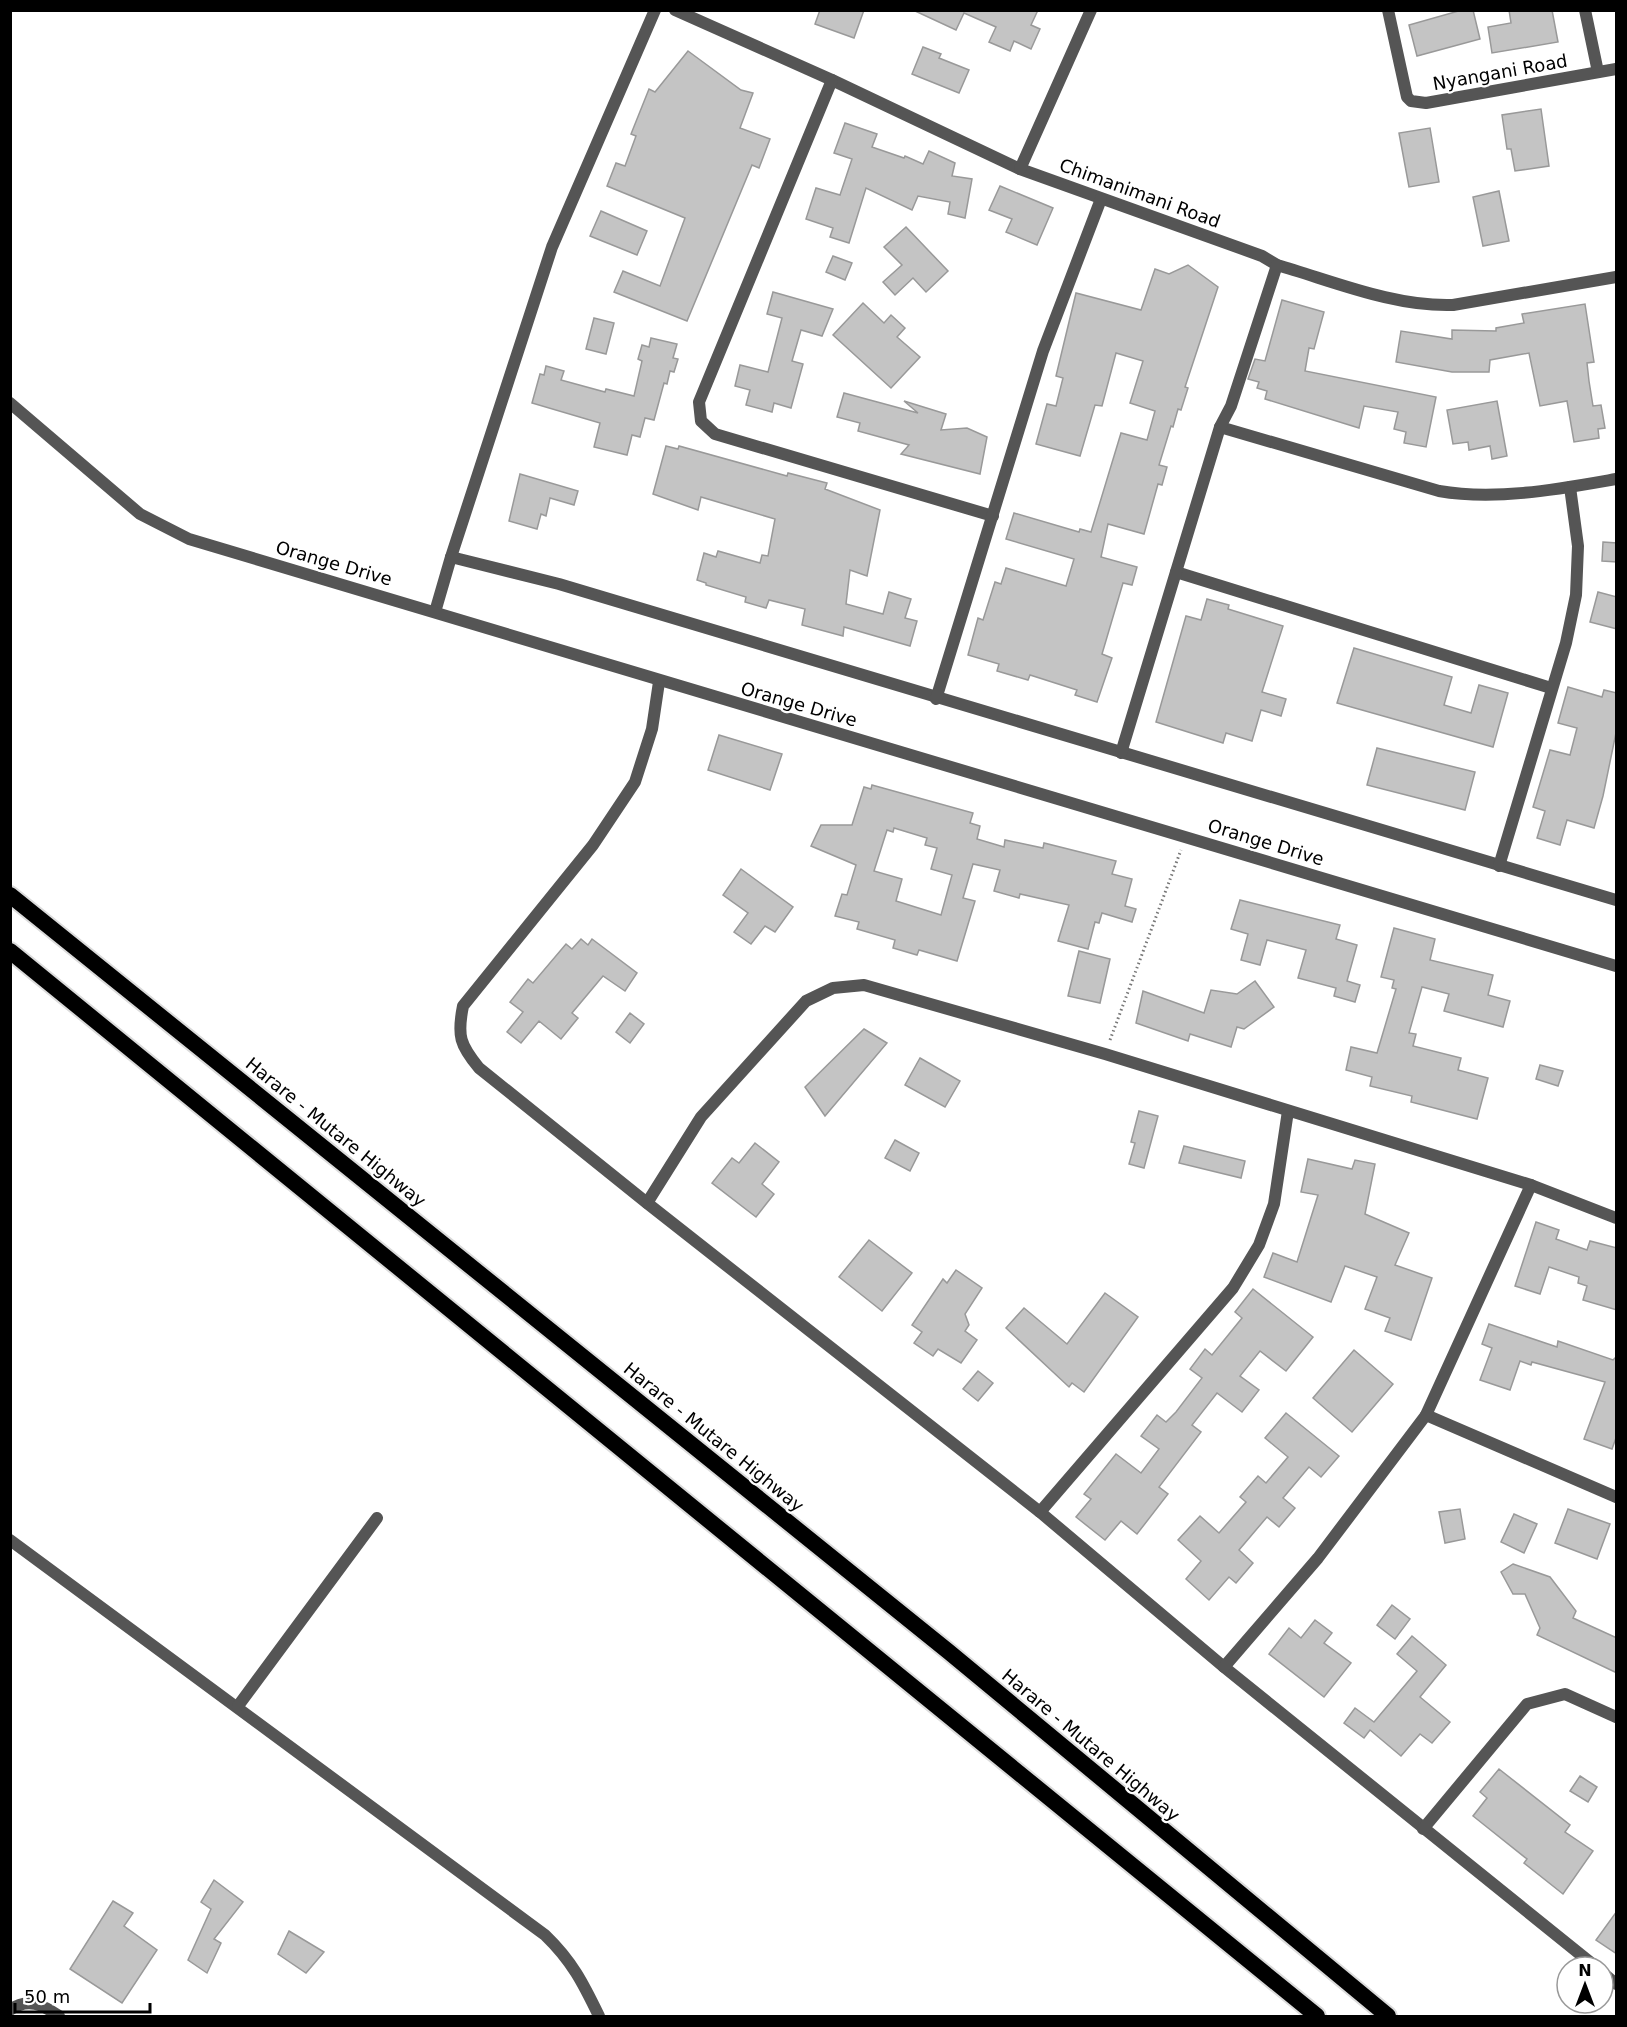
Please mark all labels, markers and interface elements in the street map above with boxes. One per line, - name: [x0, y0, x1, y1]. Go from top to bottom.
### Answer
- street label: Nyangani Road: [1431, 50, 1569, 94]
- street label: Chimanimani Road: [1057, 154, 1223, 232]
- street label: Orange Drive: [273, 536, 395, 590]
- street label: Orange Drive: [738, 677, 860, 731]
- street label: Orange Drive: [1205, 814, 1327, 870]
- street label: Harare - Mutare Highway: [242, 1053, 431, 1211]
- street label: Harare - Mutare Highway: [620, 1358, 809, 1516]
- street label: Harare - Mutare Highway: [998, 1664, 1184, 1826]
- north arrow: [1555, 1955, 1615, 2015]
- text: N: [1578, 1961, 1592, 1980]
- scale bar: [15, 1976, 150, 2014]
- text: 50 m: [24, 1986, 70, 2007]

